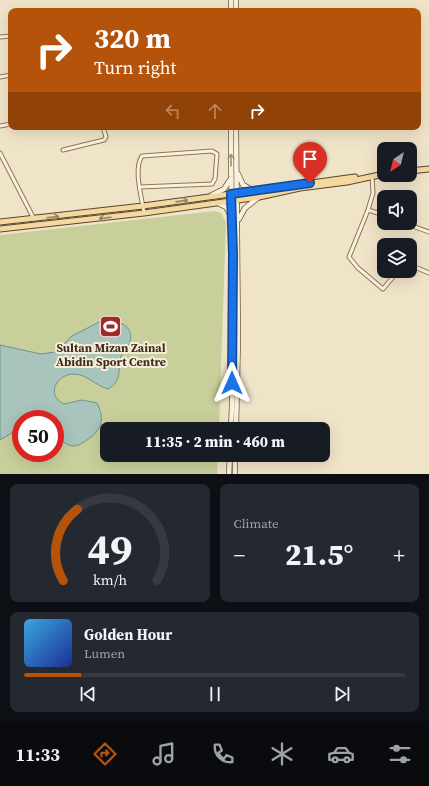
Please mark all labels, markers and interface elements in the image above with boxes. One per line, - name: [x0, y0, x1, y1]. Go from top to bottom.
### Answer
- text: 320 m: [94, 19, 171, 57]
- icon: right: [28, 24, 80, 76]
- text: Turn right: [94, 55, 176, 80]
- icon: left: [162, 100, 184, 122]
- icon: ahead: [204, 100, 226, 122]
- icon: right: [246, 100, 268, 122]
- pin: [293, 142, 327, 183]
- north arrow: [377, 142, 417, 182]
- map controls: [377, 142, 417, 278]
- icon: arrive: [299, 148, 321, 170]
- one-way arrow: [227, 154, 235, 167]
- button: sound: [377, 190, 417, 230]
- one-way arrow: [175, 197, 188, 205]
- one-way arrow: [46, 213, 59, 221]
- one-way arrow: [99, 214, 112, 221]
- button: layers: [377, 238, 417, 278]
- sports icon: Sultan Mizan Zainal Abidin Sport Centre: [98, 314, 124, 340]
- place label: Sultan Mizan Zainal Abidin Sport Centre: [56, 340, 166, 370]
- position arrow: [211, 362, 253, 404]
- speed limit sign: 50: [12, 410, 64, 462]
- text: 11:35 · 2 min · 460 m: [145, 431, 285, 452]
- text: Climate: [234, 515, 279, 532]
- text: 49: [87, 521, 132, 578]
- text: 21.5°: [285, 534, 353, 575]
- text: −: [234, 540, 245, 570]
- text: +: [393, 540, 405, 570]
- text: km/h: [93, 570, 127, 590]
- text: Golden Hour: [84, 624, 172, 645]
- text: Lumen: [84, 645, 125, 662]
- icon: previous: [77, 683, 99, 705]
- icon: pause: [204, 683, 226, 705]
- icon: next: [331, 683, 353, 705]
- icon: directions: [91, 740, 119, 768]
- icon: music: [150, 740, 178, 768]
- icon: phone: [209, 740, 237, 768]
- icon: climate: [268, 740, 296, 768]
- icon: car: [327, 740, 355, 768]
- icon: filters: [386, 740, 414, 768]
- text: 11:33: [15, 742, 60, 767]

